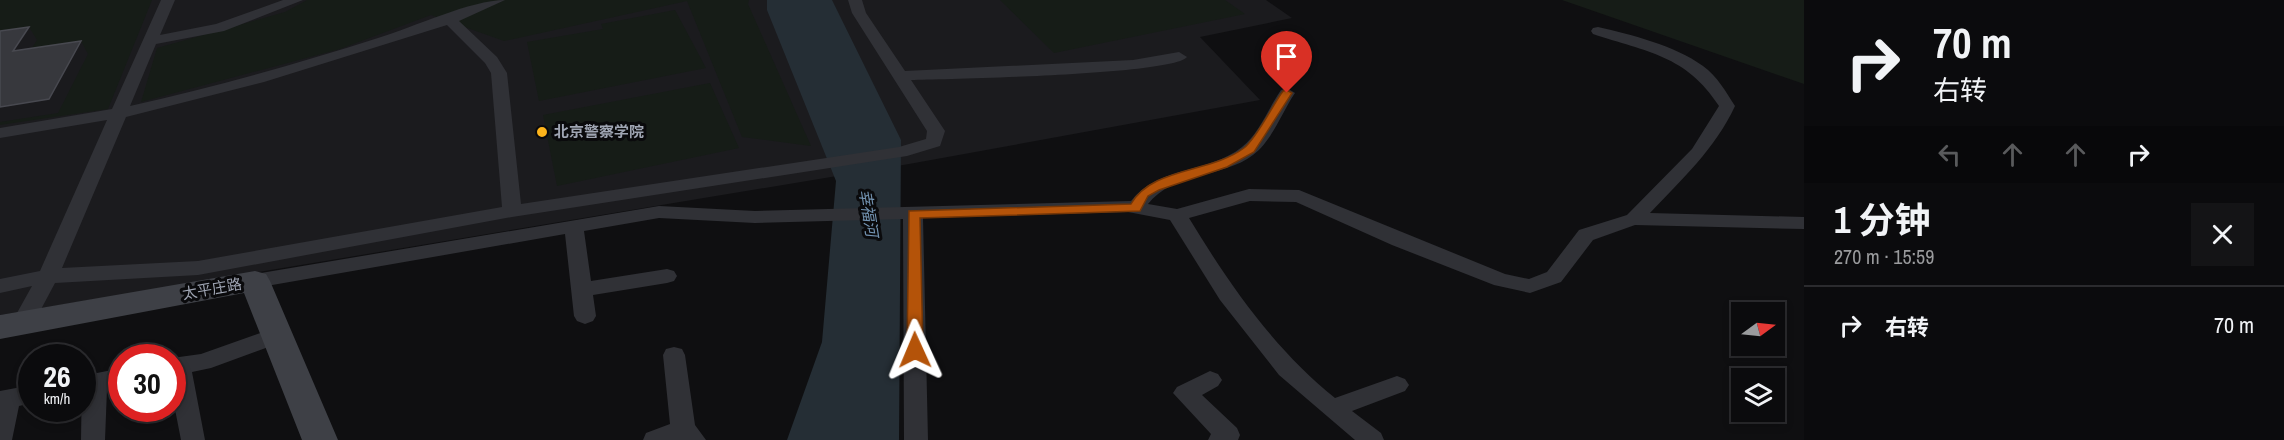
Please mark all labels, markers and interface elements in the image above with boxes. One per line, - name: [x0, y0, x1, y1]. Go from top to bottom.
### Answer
- text: 70 m: [1933, 15, 2012, 71]
- icon: right: [1834, 24, 1912, 102]
- pin: [1261, 31, 1312, 93]
- icon: arrive: [1270, 40, 1303, 73]
- text: 右转: [1933, 72, 1987, 108]
- place label: 北京警察学院: [554, 121, 644, 142]
- marker: 北京警察学院: [535, 125, 549, 139]
- icon: left: [1933, 138, 1966, 171]
- icon: ahead: [1996, 138, 2029, 171]
- icon: ahead: [2059, 138, 2092, 171]
- icon: right: [2122, 138, 2155, 171]
- water label: 幸福河: [854, 188, 884, 241]
- text: 1 分钟: [1834, 196, 1931, 244]
- button: close: [2191, 203, 2254, 266]
- text: 270 m · 15:59: [1834, 243, 1934, 270]
- street label: 太平庄路: [181, 273, 243, 304]
- north arrow: [1731, 302, 1785, 356]
- map controls: [1731, 302, 1785, 422]
- icon: right: [1834, 309, 1867, 342]
- text: 70 m: [2214, 310, 2254, 340]
- text: 右转: [1885, 312, 1929, 342]
- position arrow: [883, 318, 947, 382]
- speed limit sign: 30: [108, 344, 186, 422]
- text: 26: [43, 356, 71, 396]
- button: layers: [1731, 368, 1785, 422]
- text: km/h: [44, 388, 70, 409]

